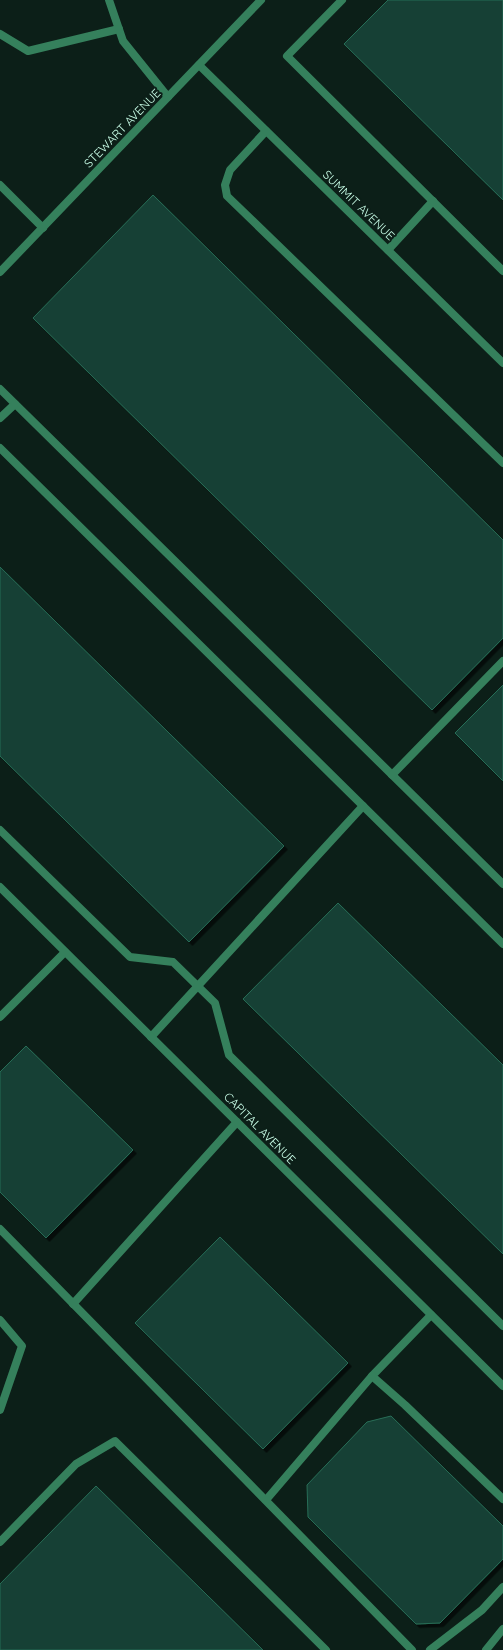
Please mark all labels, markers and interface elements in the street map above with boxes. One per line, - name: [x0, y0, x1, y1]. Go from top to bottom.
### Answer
- street label: STEWART AVENUE: [81, 85, 164, 171]
- street label: SUMMIT AVENUE: [320, 167, 398, 243]
- street label: CAPITAL AVENUE: [221, 1089, 299, 1167]

